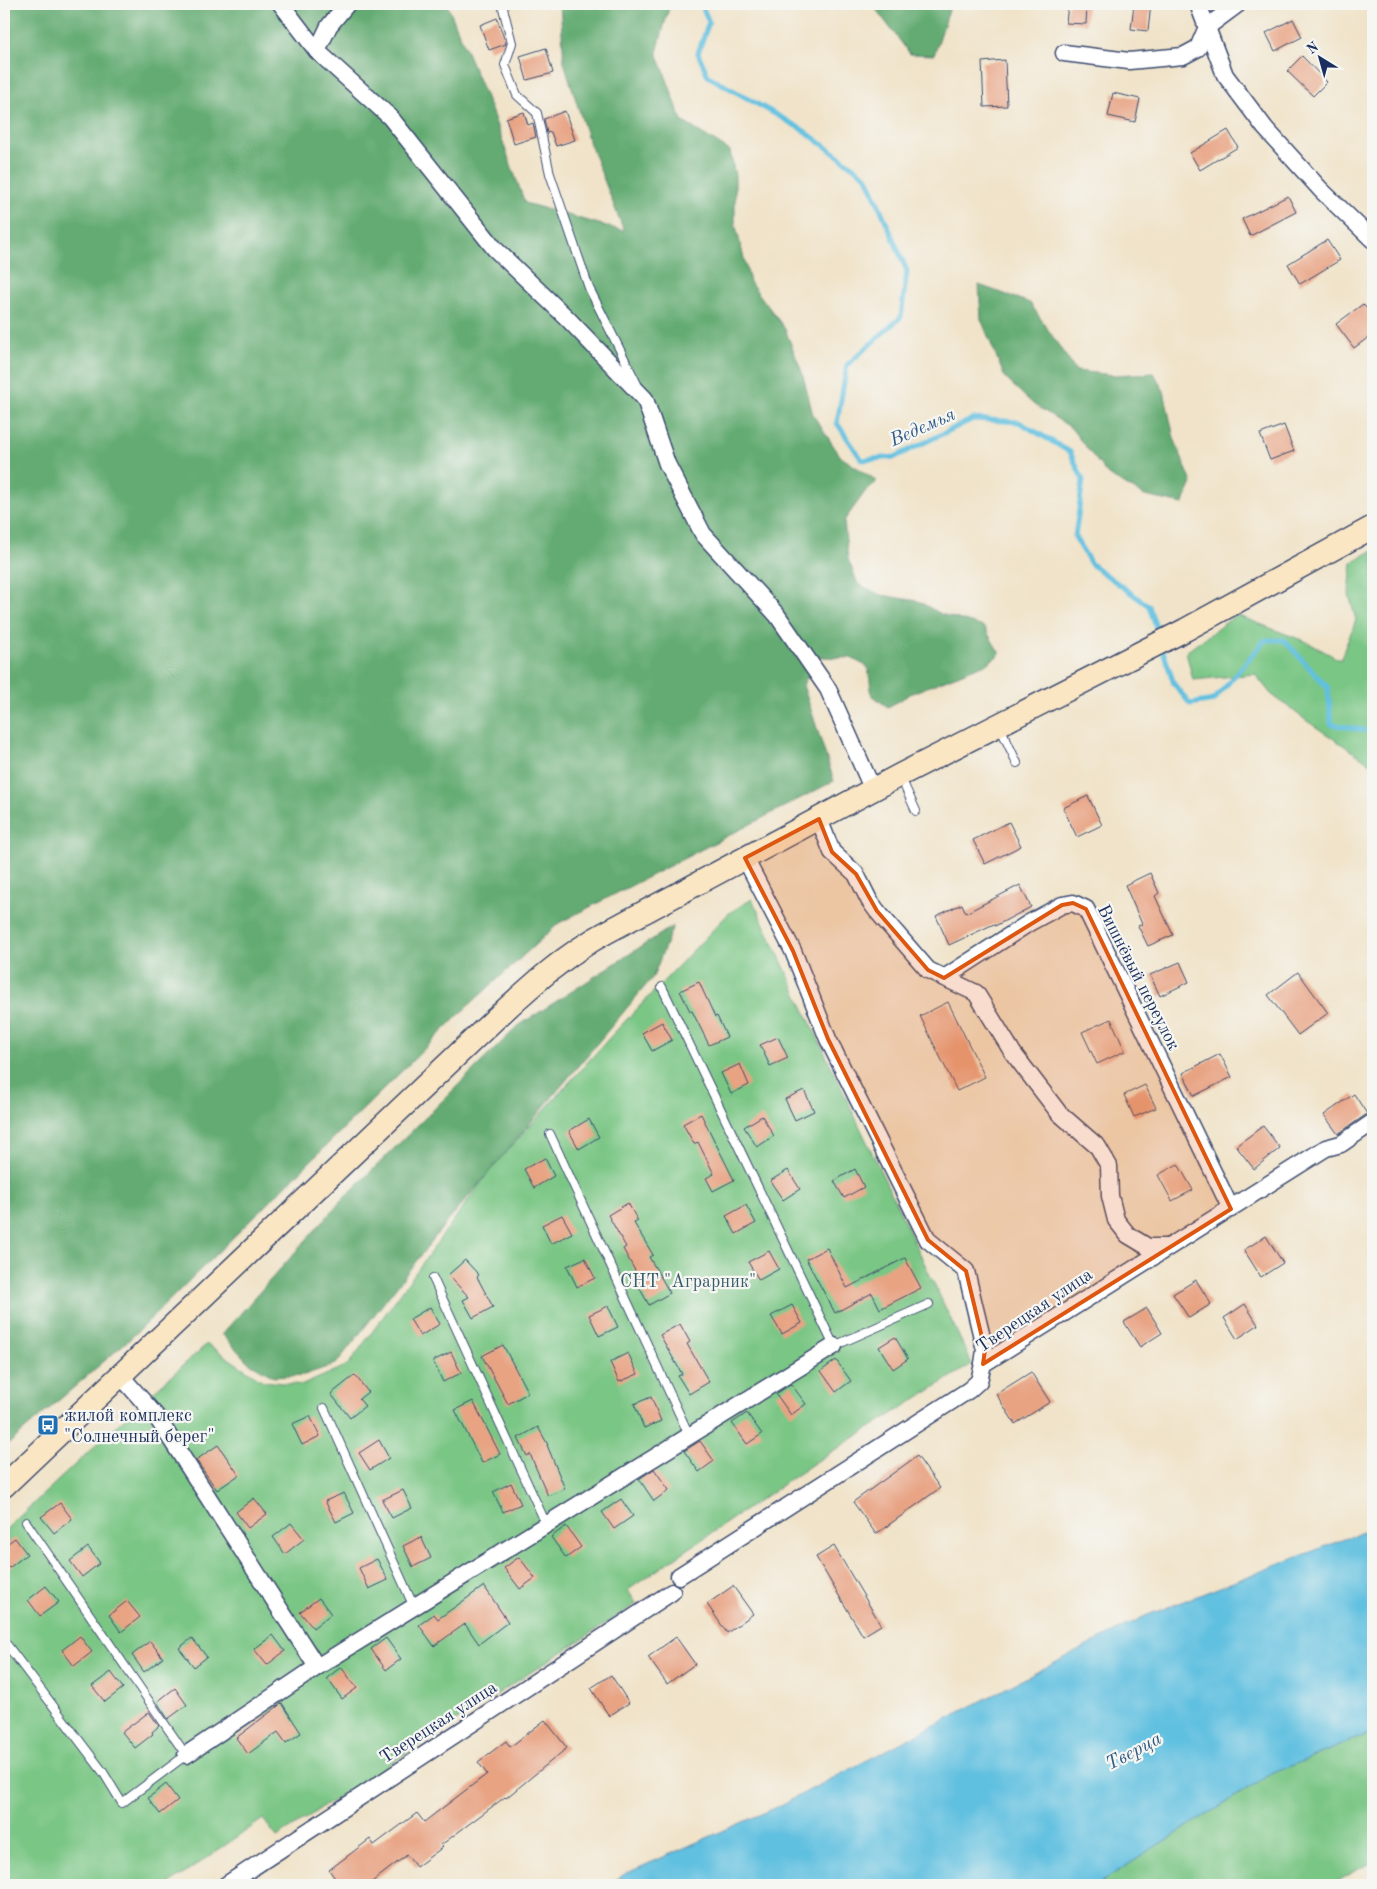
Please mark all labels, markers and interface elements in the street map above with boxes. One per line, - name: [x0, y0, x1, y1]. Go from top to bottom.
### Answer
- north arrow: [1294, 32, 1344, 82]
- text: N: [1304, 39, 1322, 57]
- water label: Ведемья: [886, 405, 959, 452]
- street label: Вишнёвый переулок: [1094, 902, 1183, 1053]
- street label: Тверецкая улица: [973, 1265, 1096, 1356]
- park label: СНТ "Аграрник": [620, 1273, 756, 1291]
- place label: жилой комплекс "Солнечный берег": [64, 1407, 215, 1446]
- bus stop icon: жилой комплекс "Солнечный берег": [36, 1413, 60, 1437]
- street label: Тверецкая улица: [377, 1678, 500, 1767]
- water label: Тверца: [1103, 1730, 1165, 1775]

